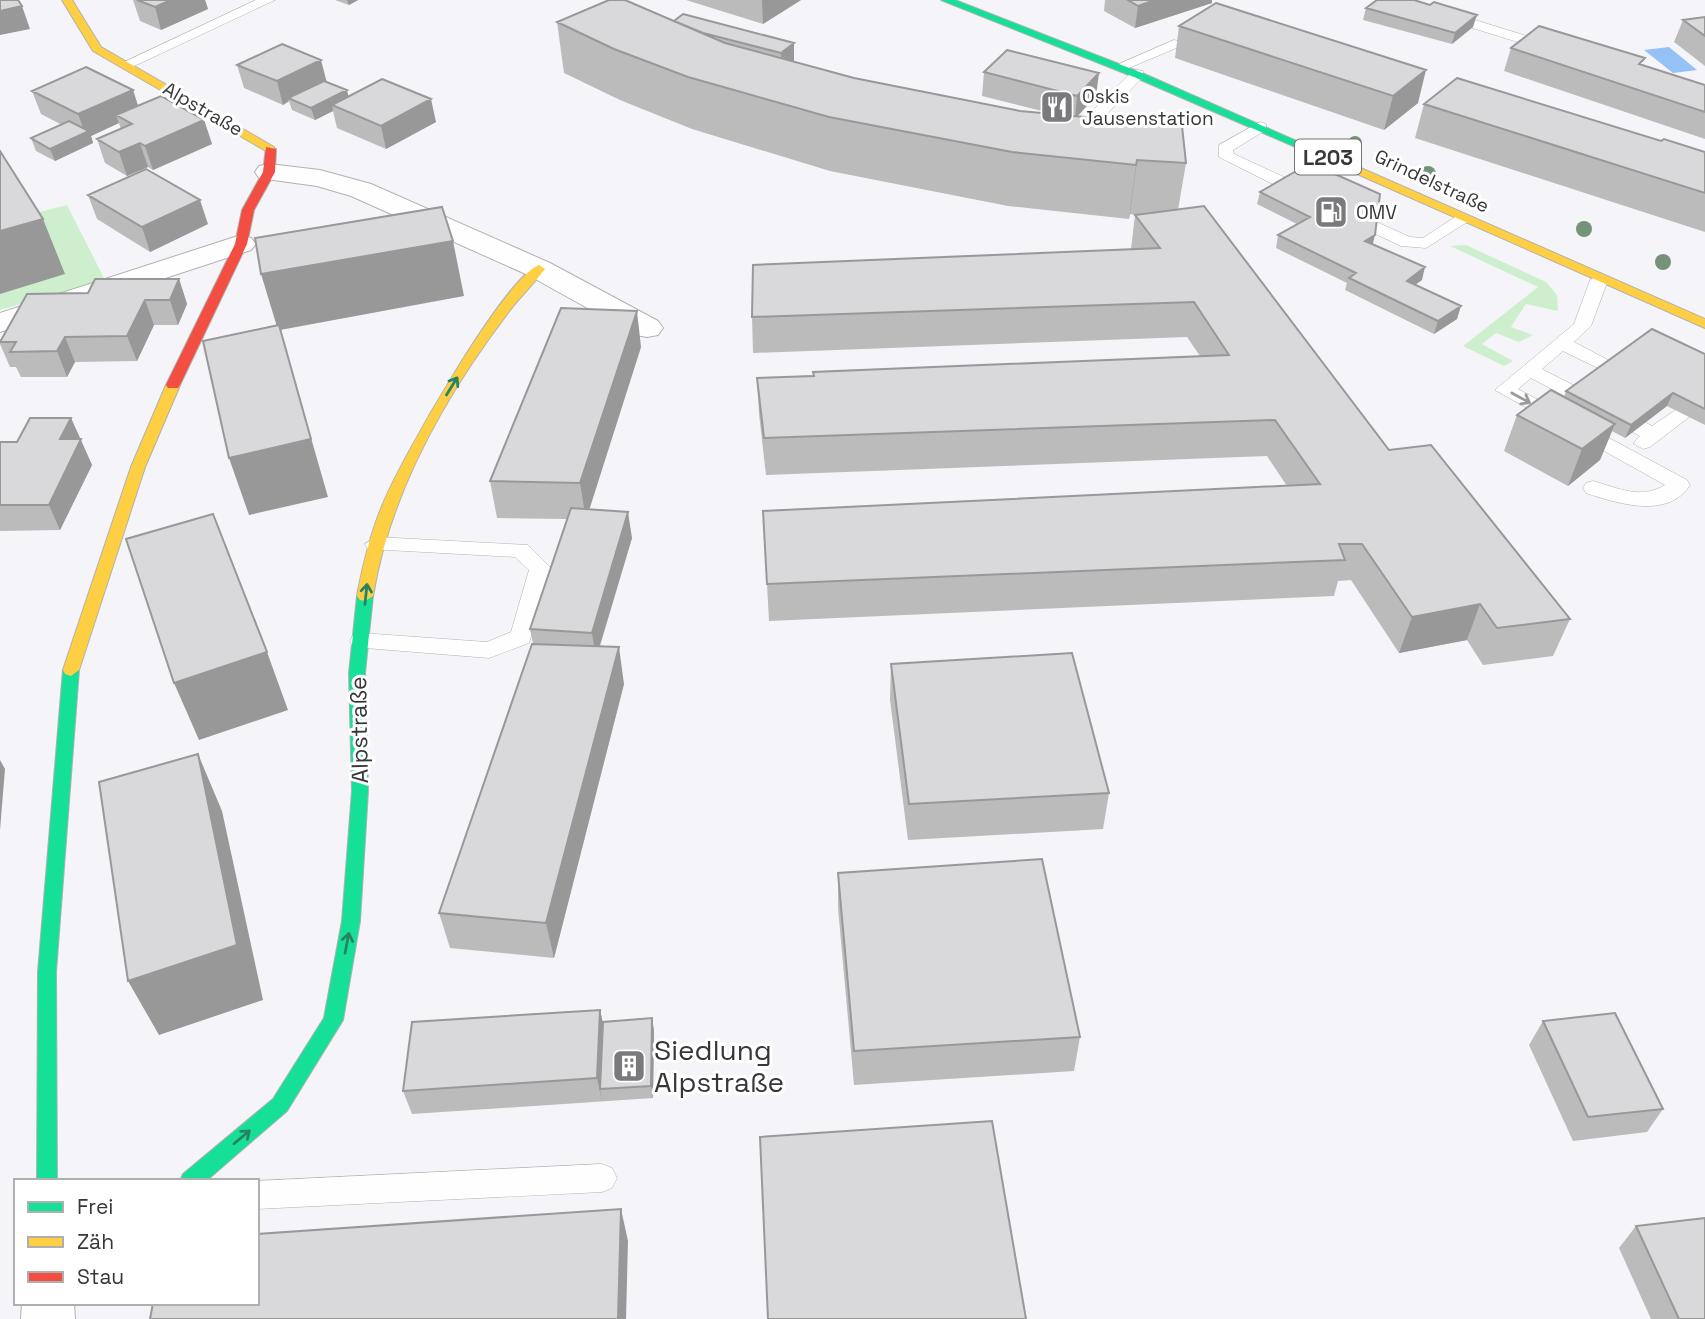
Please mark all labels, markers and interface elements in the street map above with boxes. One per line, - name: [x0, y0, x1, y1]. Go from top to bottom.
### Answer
- street label: Alpstraße: [158, 76, 248, 142]
- place label: Oskis Jausenstation: [1082, 84, 1214, 131]
- restaurant icon: Oskis Jausenstation: [1038, 88, 1076, 126]
- road number: L203: [1295, 140, 1361, 174]
- street label: Grindelstraße: [1371, 144, 1493, 218]
- fuel station icon: OMV: [1312, 193, 1350, 231]
- place label: OMV: [1356, 200, 1397, 225]
- one-way arrow: [446, 377, 460, 397]
- one-way arrow: [1510, 392, 1531, 405]
- one-way arrow: [359, 583, 372, 606]
- street label: Alpstraße: [343, 676, 375, 784]
- one-way arrow: [341, 932, 354, 955]
- place label: Siedlung Alpstraße: [654, 1032, 784, 1100]
- building icon: Siedlung Alpstraße: [610, 1047, 648, 1085]
- one-way arrow: [233, 1129, 251, 1145]
- legend: [14, 1179, 259, 1305]
- text: Frei: [77, 1193, 113, 1220]
- text: Zäh: [77, 1228, 114, 1255]
- text: Stau: [77, 1263, 124, 1290]

